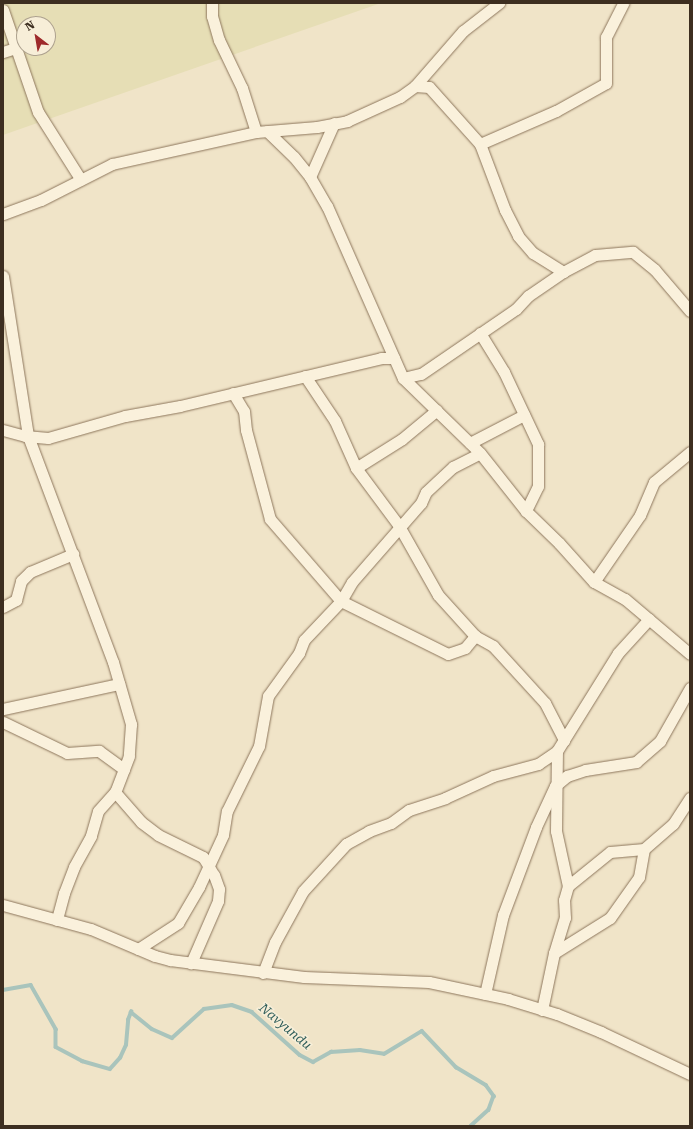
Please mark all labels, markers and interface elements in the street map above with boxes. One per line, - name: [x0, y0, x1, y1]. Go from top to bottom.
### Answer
- north arrow: [16, 16, 56, 56]
- text: N: [23, 18, 37, 34]
- water label: Navyundu: [256, 1001, 314, 1053]

